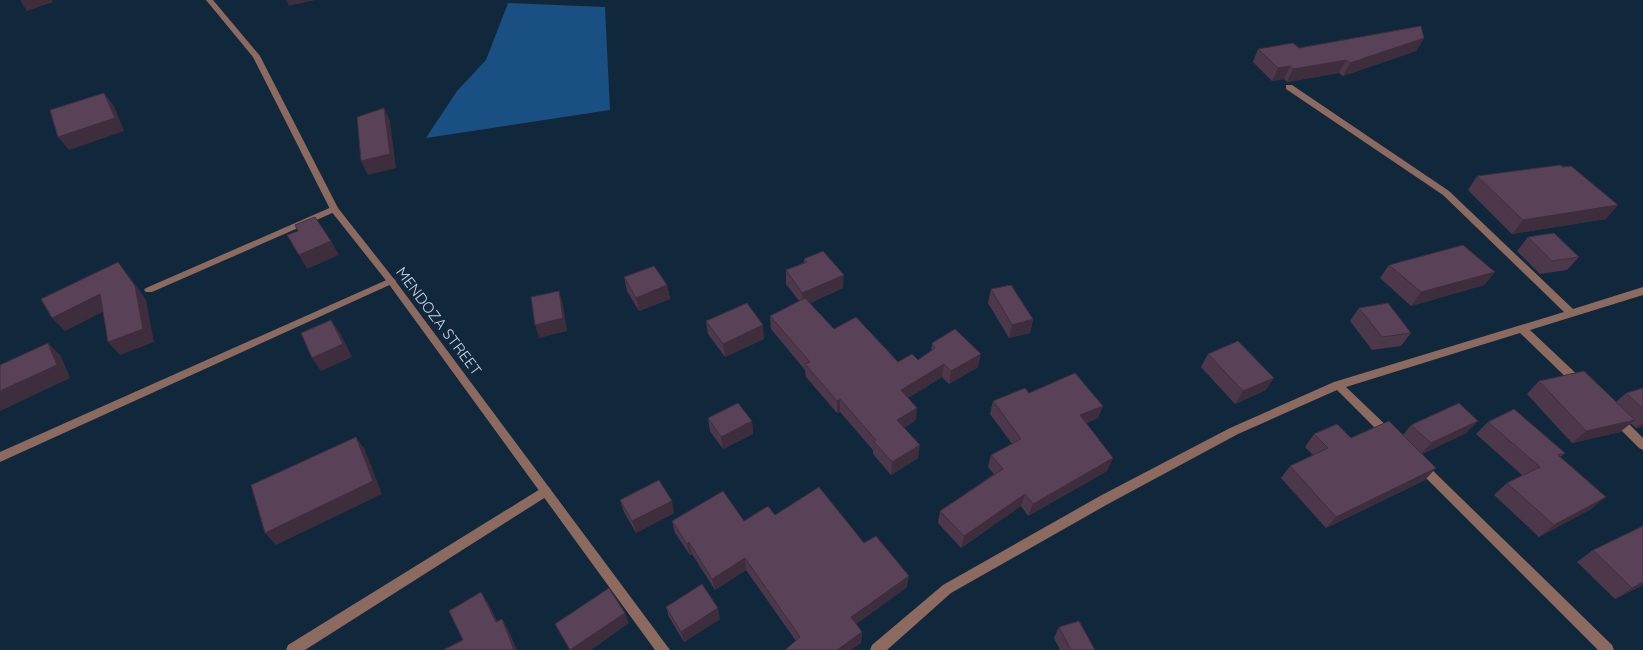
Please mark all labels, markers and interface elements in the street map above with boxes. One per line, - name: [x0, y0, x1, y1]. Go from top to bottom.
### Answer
- street label: MENDOZA STREET: [392, 263, 486, 379]

